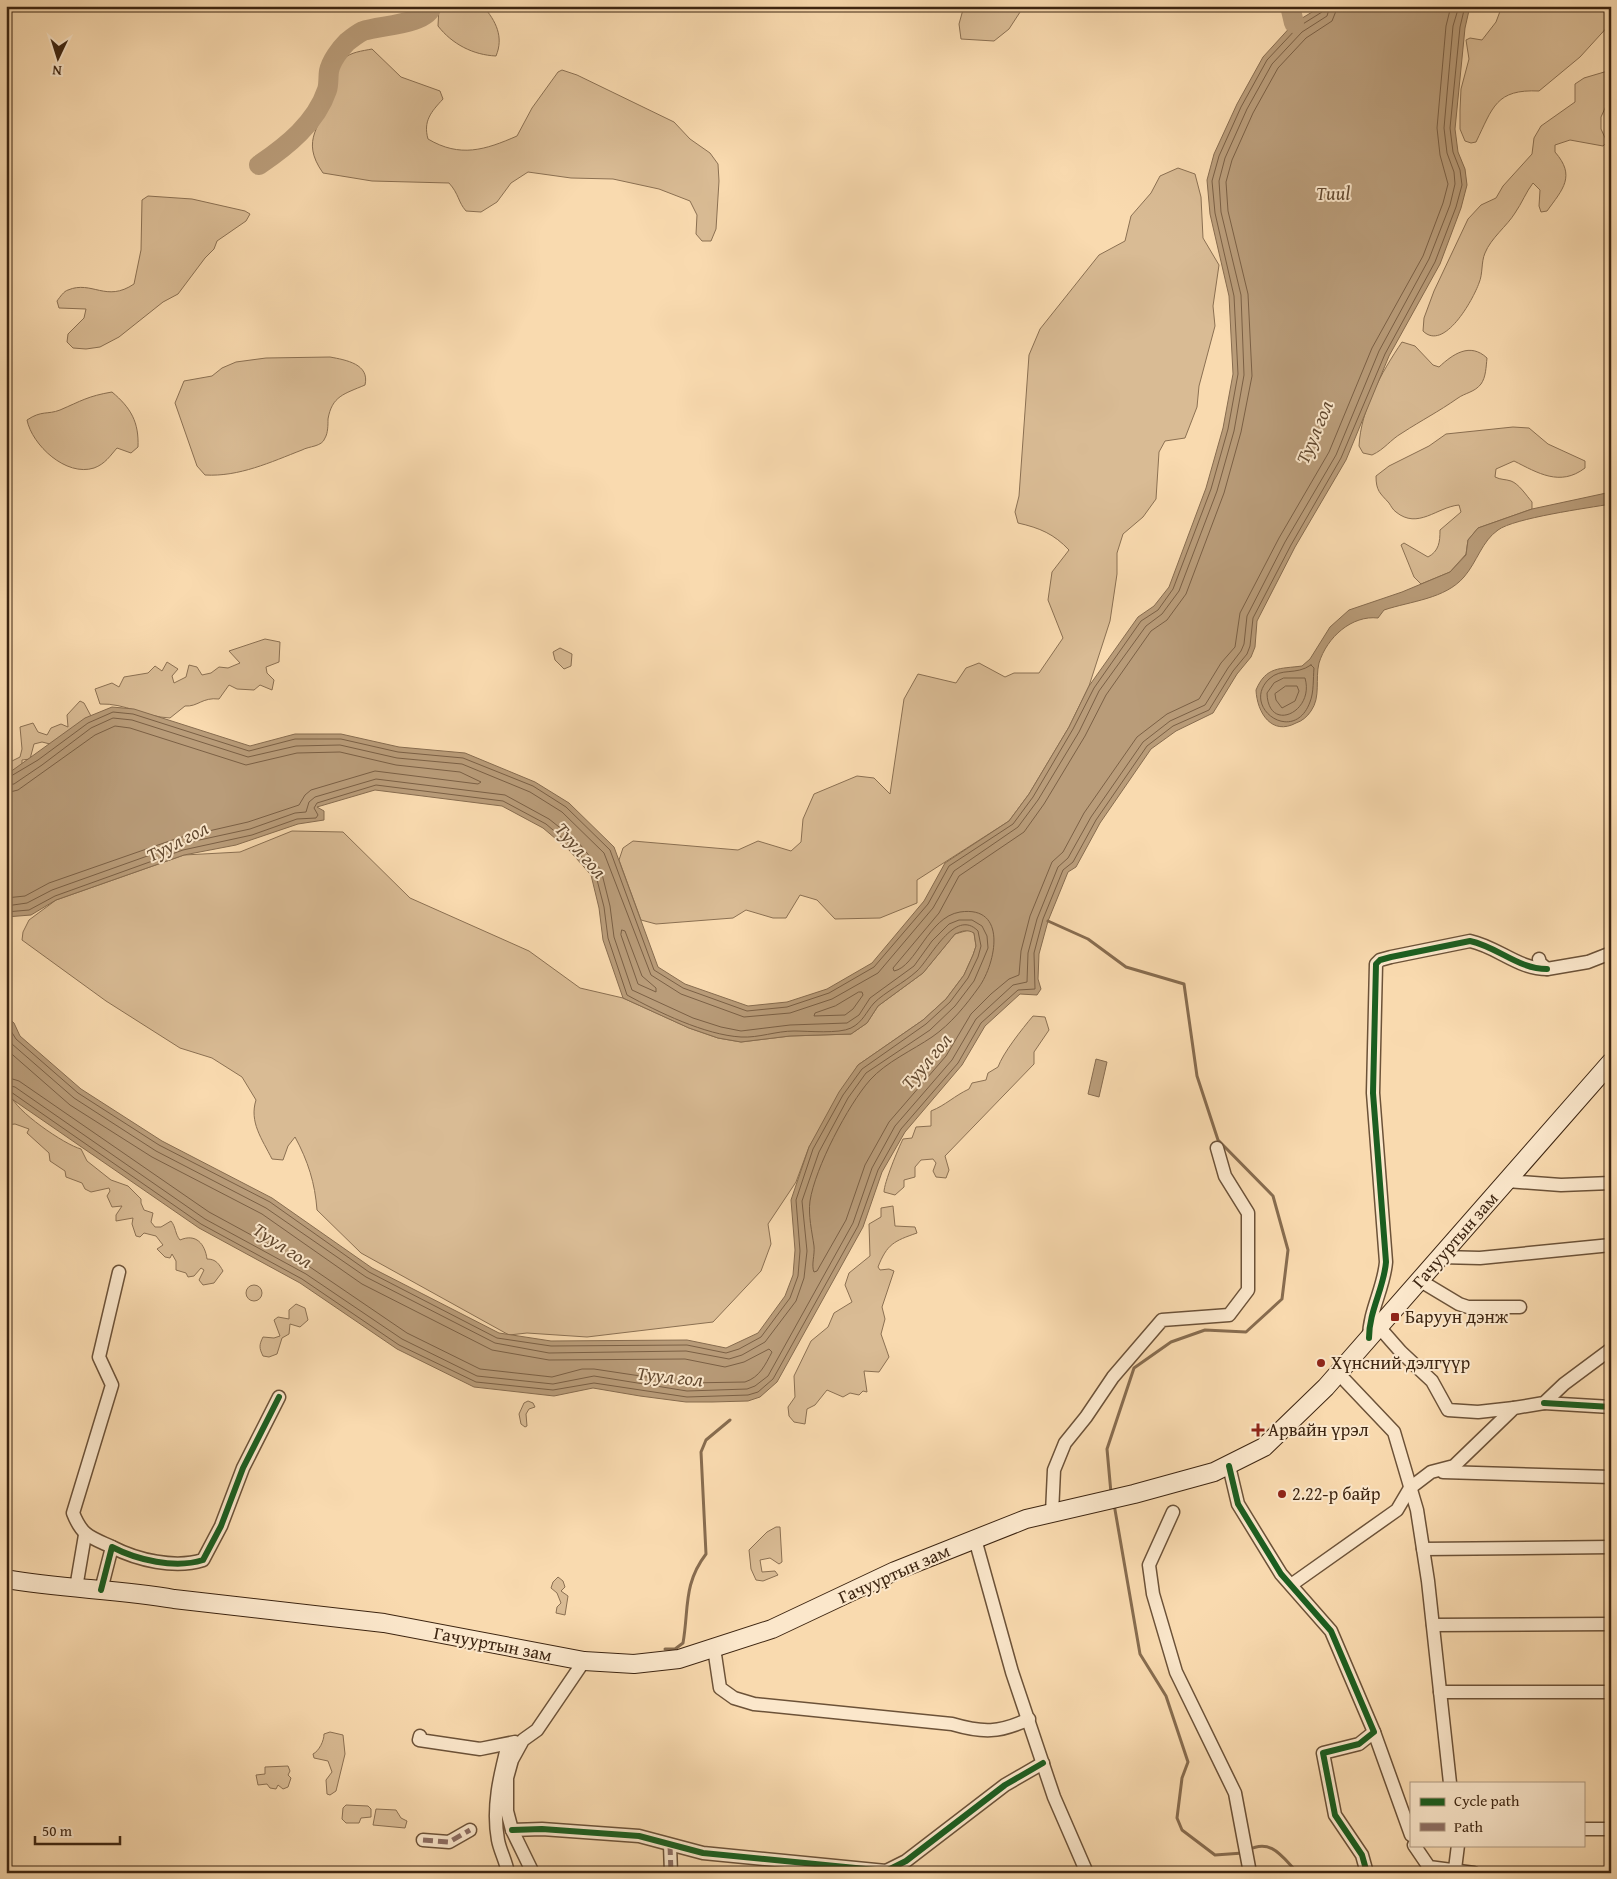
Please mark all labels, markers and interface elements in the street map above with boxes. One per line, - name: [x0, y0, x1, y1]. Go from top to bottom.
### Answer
- north arrow: [32, 32, 82, 82]
- text: N: [51, 61, 62, 81]
- water label: Tuul: [1316, 179, 1350, 207]
- water label: Туул гол: [1288, 396, 1340, 468]
- water label: Туул гол: [141, 813, 213, 869]
- water label: Туул гол: [549, 816, 613, 884]
- water label: Туул гол: [894, 1026, 958, 1095]
- street label: Гачууртын зам: [1405, 1185, 1504, 1294]
- water label: Туул гол: [248, 1215, 319, 1275]
- place label: Баруун дэнж: [1405, 1303, 1509, 1330]
- marker: Баруун дэнж: [1389, 1311, 1401, 1323]
- place label: Хүнсний дэлгүүр: [1331, 1349, 1471, 1376]
- marker: Хүнсний дэлгүүр: [1315, 1357, 1327, 1369]
- water label: Туул гол: [636, 1359, 705, 1393]
- place label: Арвайн үрэл: [1268, 1416, 1369, 1443]
- marker: Арвайн үрэл: [1252, 1424, 1264, 1436]
- place label: 2.22-р байр: [1292, 1480, 1381, 1507]
- marker: 2.22-р байр: [1276, 1488, 1288, 1500]
- street label: Гачууртын зам: [834, 1537, 954, 1610]
- street label: Гачууртын зам: [432, 1619, 555, 1668]
- legend: [1410, 1782, 1584, 1846]
- text: Cycle path: [1454, 1790, 1520, 1811]
- scale bar: [35, 1814, 120, 1846]
- text: Path: [1454, 1816, 1483, 1837]
- text: 50 m: [42, 1820, 73, 1841]

